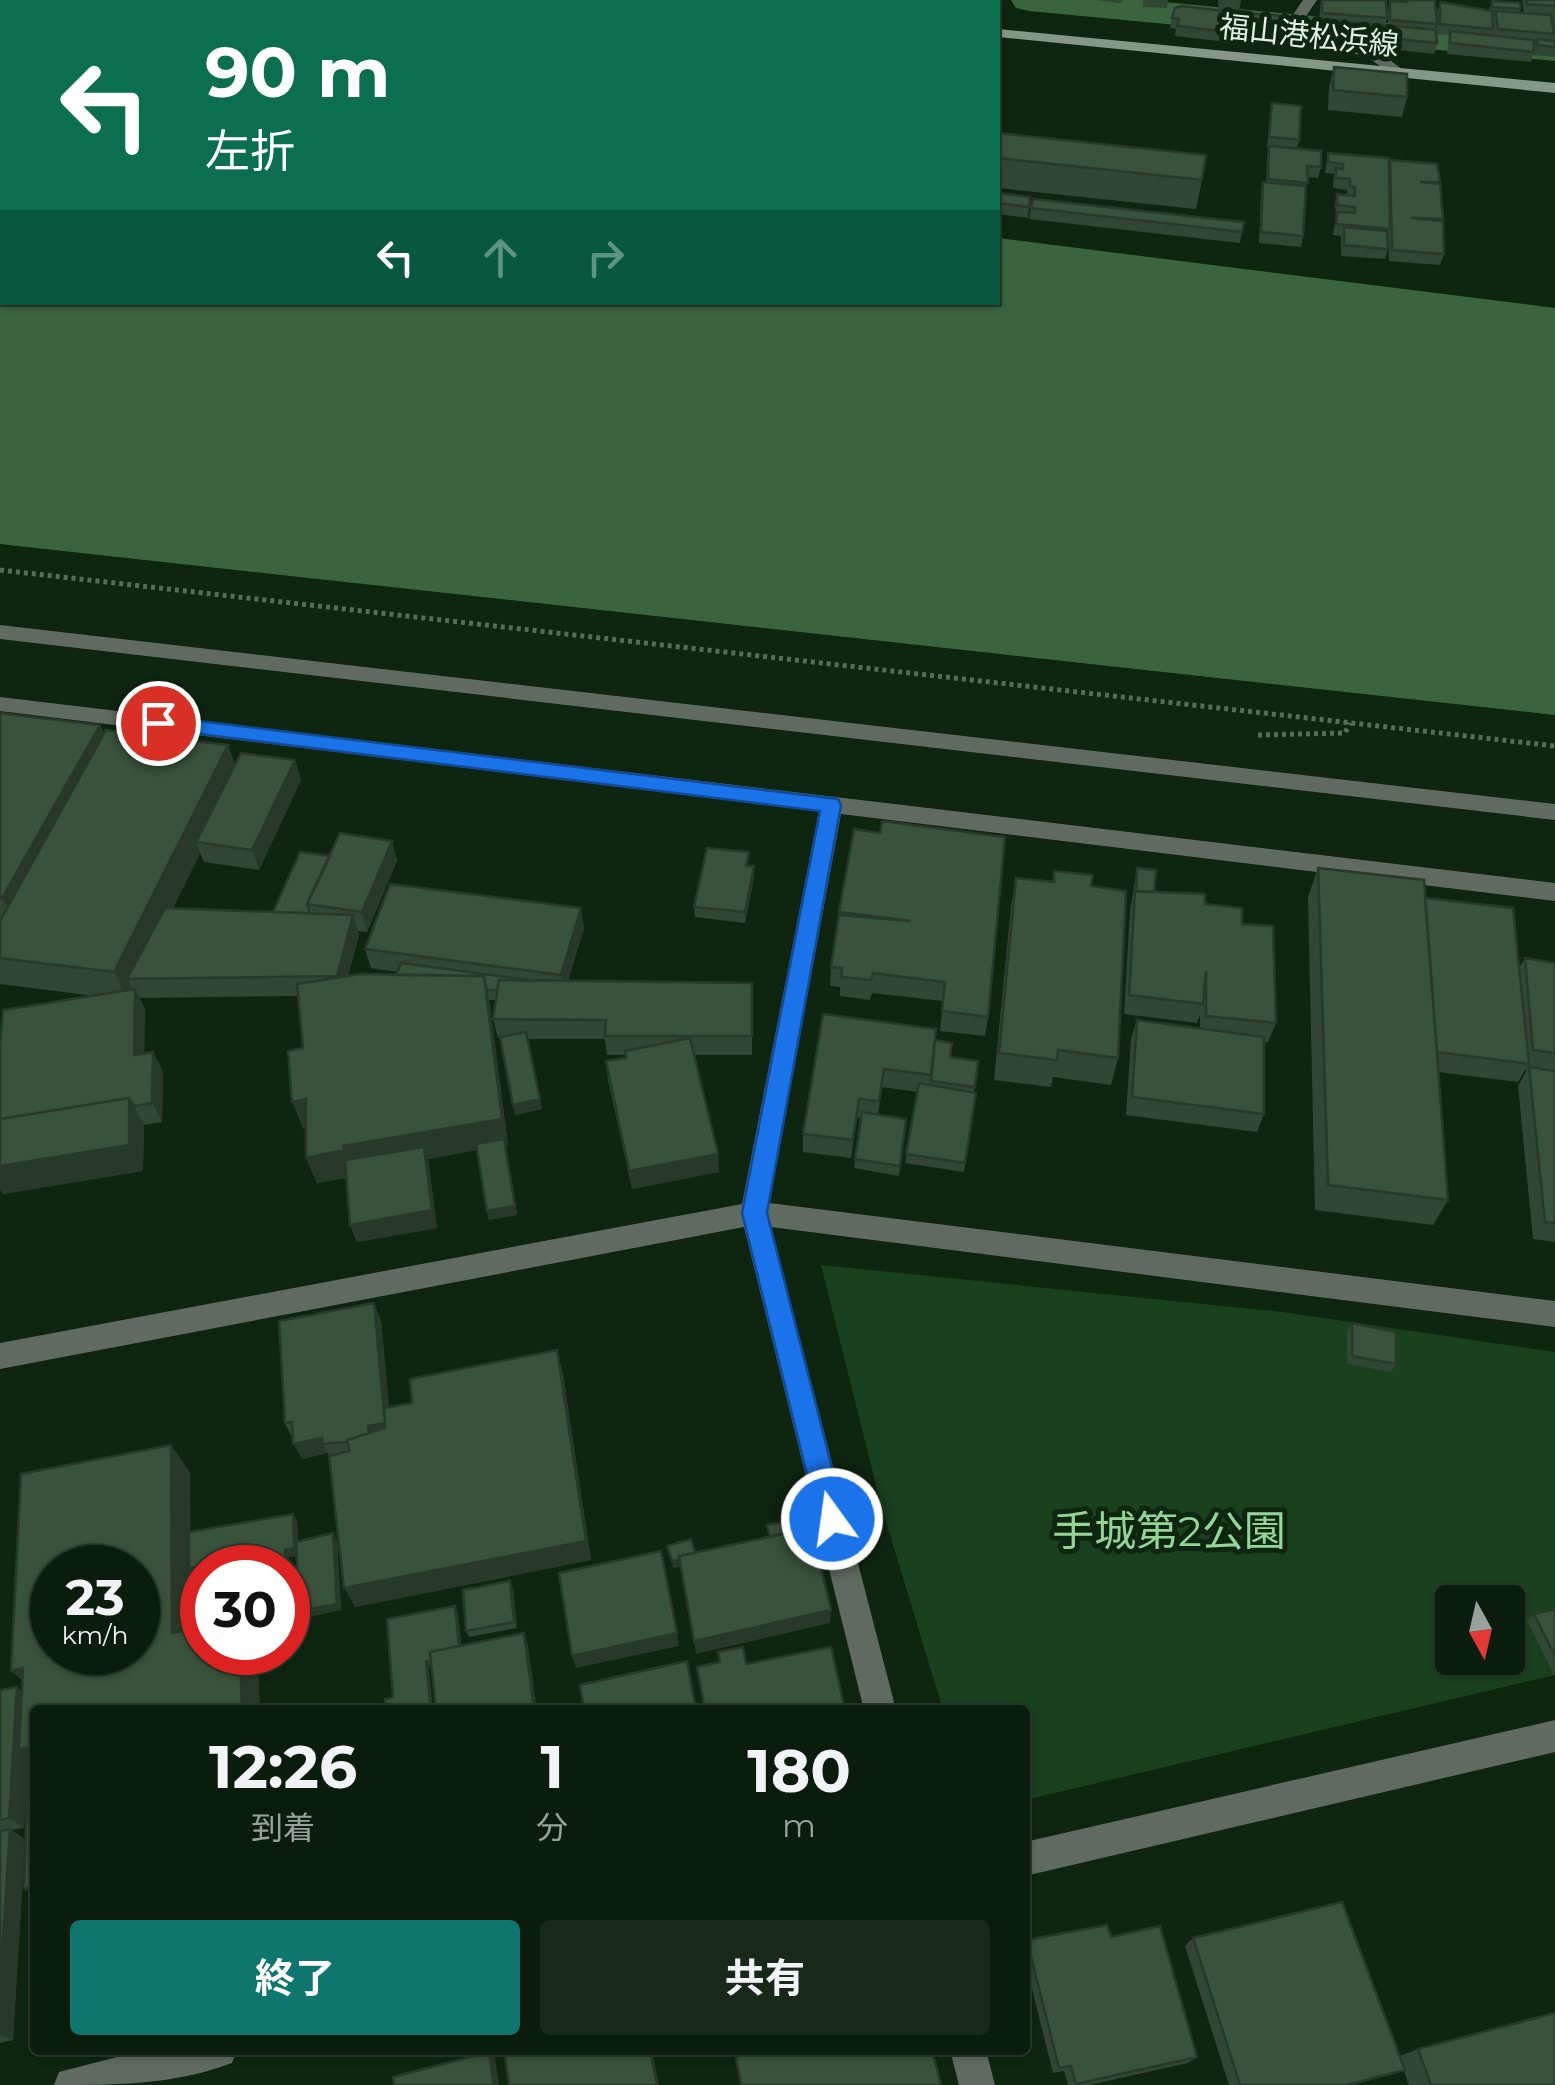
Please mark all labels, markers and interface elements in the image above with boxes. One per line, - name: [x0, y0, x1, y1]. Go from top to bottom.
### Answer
- street label: 福山港松浜線: [1218, 8, 1400, 63]
- text: 90 m: [205, 29, 390, 115]
- icon: left: [40, 40, 170, 170]
- text: 左折: [205, 123, 295, 178]
- icon: left: [368, 230, 423, 285]
- icon: ahead: [473, 230, 528, 285]
- icon: right: [578, 230, 633, 285]
- pin: [116, 681, 201, 766]
- icon: arrive: [131, 696, 186, 751]
- position arrow: [780, 1467, 884, 1571]
- park label: 手城第2公園: [1052, 1505, 1286, 1557]
- speed limit sign: 30: [180, 1545, 310, 1675]
- text: 23: [65, 1567, 125, 1628]
- north arrow: [1435, 1585, 1525, 1675]
- map controls: [1435, 1585, 1525, 1675]
- text: km/h: [62, 1620, 128, 1650]
- text: 12:26: [209, 1730, 357, 1803]
- text: 1: [540, 1730, 564, 1803]
- text: 180: [747, 1734, 851, 1807]
- text: m: [782, 1806, 816, 1845]
- text: 到着: [251, 1808, 315, 1847]
- text: 分: [536, 1808, 568, 1847]
- button: 終了: [70, 1920, 520, 2035]
- button: 共有: [540, 1920, 990, 2035]

